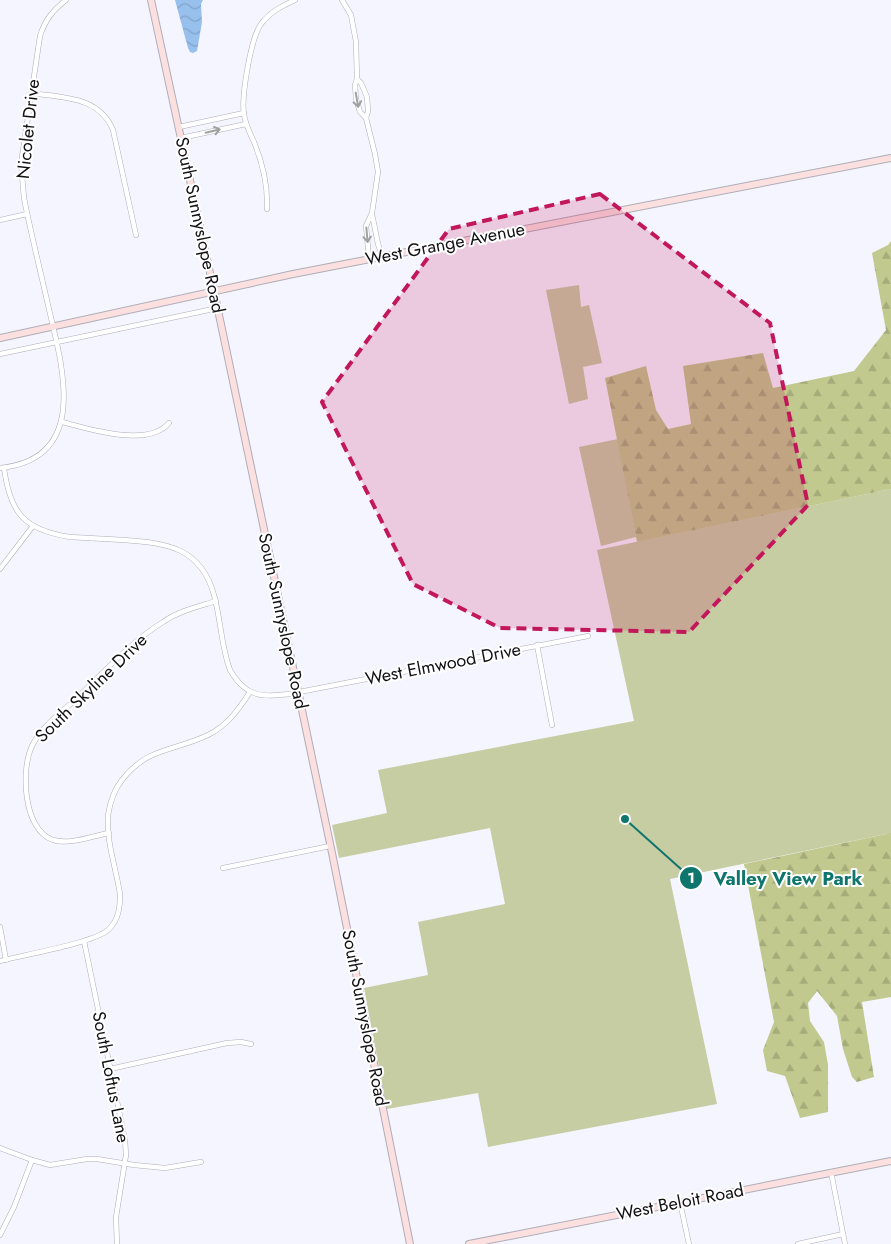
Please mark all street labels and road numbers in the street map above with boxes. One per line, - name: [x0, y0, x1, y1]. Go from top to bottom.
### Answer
- street label: Nicolet Drive: [10, 78, 46, 180]
- street label: South Sunnyslope Road: [169, 135, 231, 315]
- street label: West Grange Avenue: [363, 216, 527, 272]
- street label: South Sunnyslope Road: [252, 531, 314, 711]
- street label: South Skyline Drive: [29, 628, 153, 748]
- street label: West Elmwood Drive: [363, 636, 523, 692]
- street label: South Sunnyslope Road: [335, 927, 395, 1109]
- street label: South Loftus Lane: [86, 1009, 136, 1145]
- street label: West Beloit Road: [614, 1177, 746, 1227]

